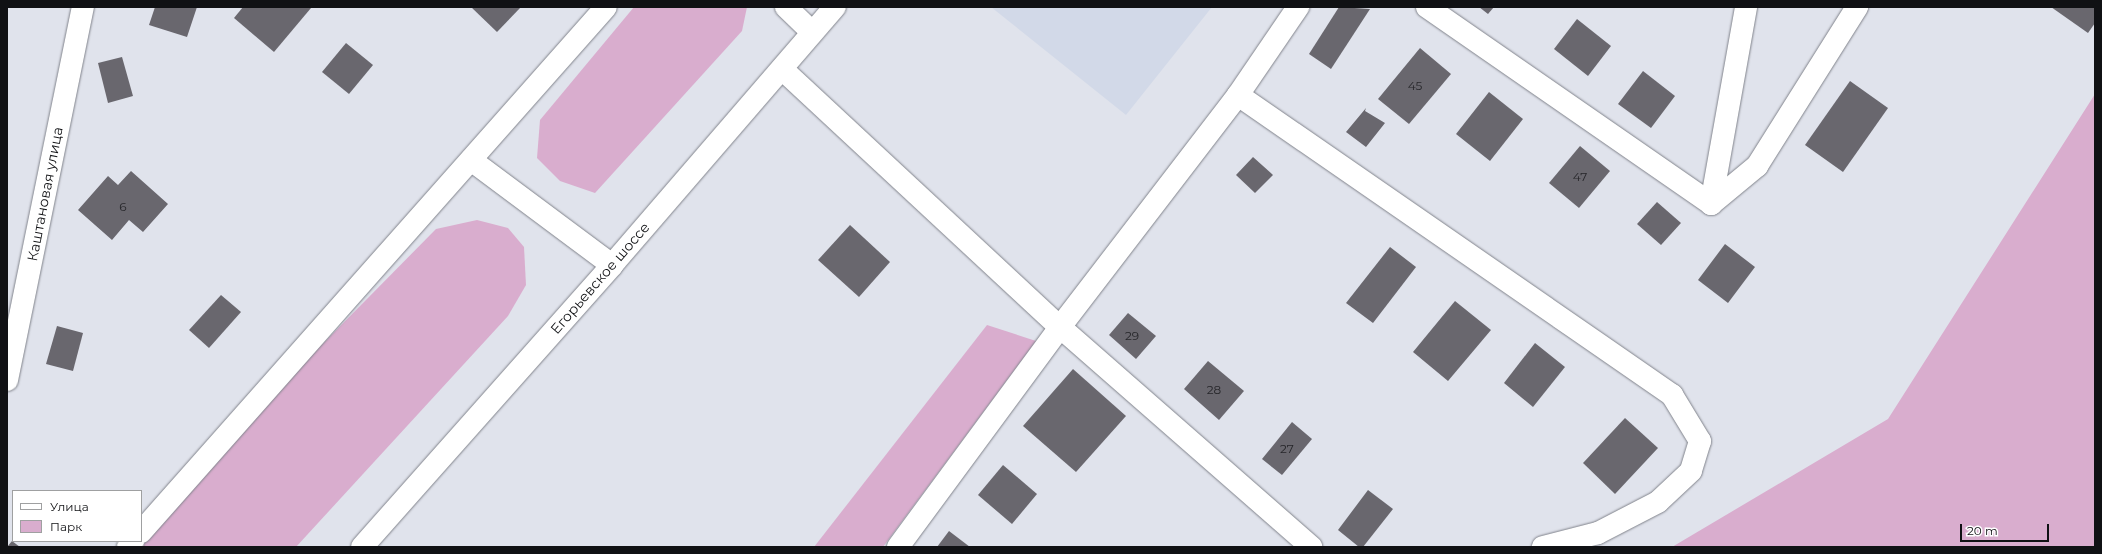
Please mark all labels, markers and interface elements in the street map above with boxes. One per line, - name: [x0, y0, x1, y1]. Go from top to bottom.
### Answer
- house number: 45: [1408, 79, 1422, 93]
- street label: Каштановая улица: [24, 125, 66, 263]
- house number: 47: [1573, 170, 1587, 184]
- house number: 6: [119, 200, 127, 214]
- street label: Егорьевское шоссе: [547, 219, 653, 337]
- house number: 29: [1125, 329, 1139, 343]
- house number: 28: [1207, 383, 1221, 397]
- house number: 27: [1280, 442, 1294, 456]
- legend: [12, 490, 142, 542]
- text: Улица: [50, 499, 89, 514]
- scale bar: [1962, 516, 2051, 542]
- text: Парк: [50, 519, 82, 534]
- text: 20 m: [1967, 523, 1998, 538]

